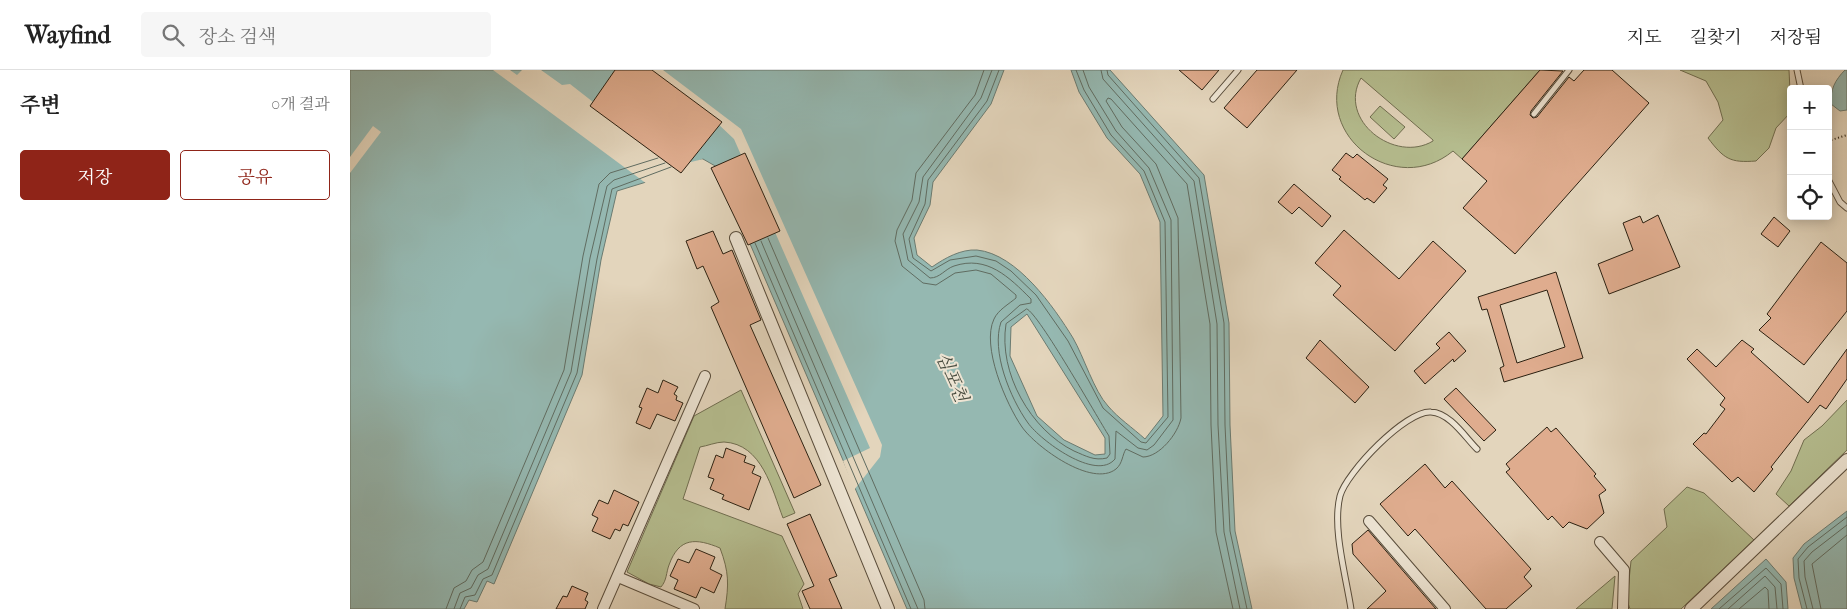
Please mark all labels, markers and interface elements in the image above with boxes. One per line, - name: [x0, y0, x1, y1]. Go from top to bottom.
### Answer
- search box: [141, 12, 491, 57]
- text: Wayfind: [25, 21, 111, 49]
- icon: search: [159, 21, 187, 49]
- text: 장소 검색: [199, 26, 276, 48]
- text: 지도: [1627, 27, 1662, 48]
- text: 길찾기: [1690, 27, 1742, 48]
- text: 저장됨: [1770, 27, 1822, 48]
- map controls: [1787, 85, 1832, 220]
- button: +: [1787, 85, 1832, 130]
- text: 주변: [20, 93, 61, 117]
- text: 0개 결과: [271, 94, 330, 113]
- button: −: [1787, 130, 1832, 175]
- button: 저장: [20, 150, 170, 200]
- button: 공유: [180, 150, 330, 200]
- button: locate: [1787, 175, 1832, 220]
- water label: 심포천: [931, 349, 972, 407]

